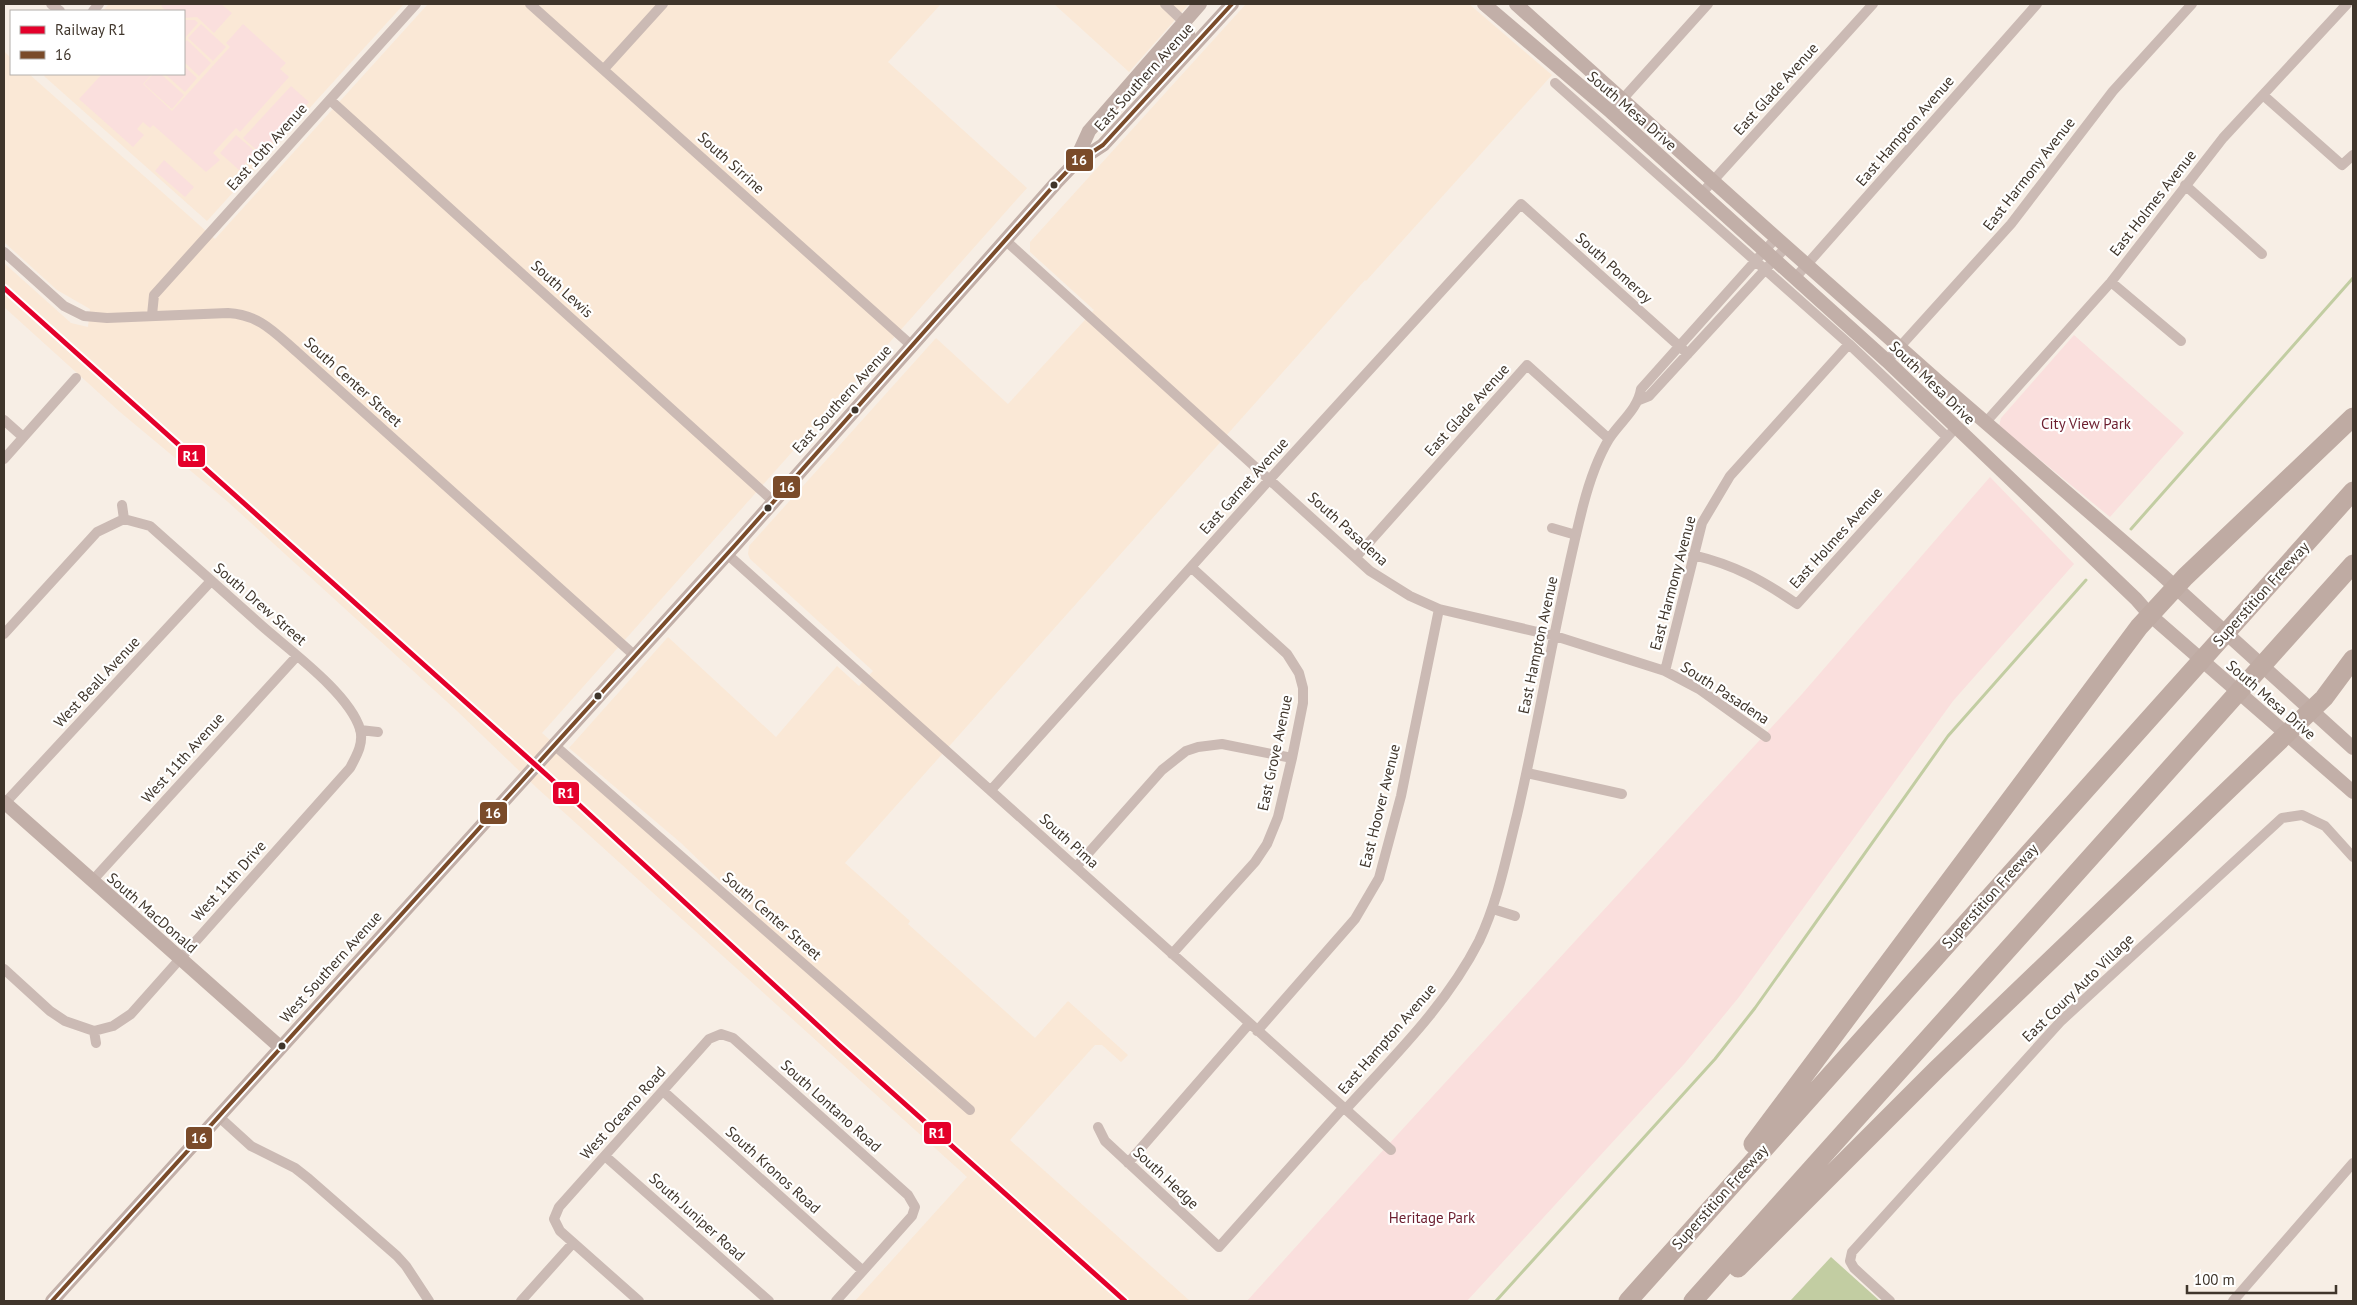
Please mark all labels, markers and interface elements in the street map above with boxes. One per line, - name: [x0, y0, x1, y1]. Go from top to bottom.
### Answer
- legend: [10, 10, 185, 75]
- street label: East Southern Avenue: [1090, 18, 1197, 135]
- text: Railway R1: [55, 20, 126, 39]
- street label: East Glade Avenue: [1729, 38, 1822, 139]
- text: 16: [55, 45, 71, 64]
- street label: South Mesa Drive: [1584, 67, 1681, 155]
- street label: East Hampton Avenue: [1851, 72, 1958, 190]
- street label: East 10th Avenue: [222, 99, 311, 194]
- street label: East Harmony Avenue: [1978, 113, 2079, 234]
- street label: South Sirrine: [694, 128, 769, 198]
- street label: East Holmes Avenue: [2105, 146, 2200, 260]
- line badge: 16: [1065, 148, 1094, 172]
- text: 16: [1071, 151, 1087, 169]
- unlabelled marker: [1049, 180, 1059, 190]
- street label: South Pomeroy: [1572, 228, 1657, 307]
- street label: South Lewis: [527, 256, 597, 321]
- street label: South Center Street: [300, 333, 406, 431]
- street label: South Mesa Drive: [1885, 337, 1979, 428]
- street label: East Southern Avenue: [788, 340, 895, 457]
- street label: East Glade Avenue: [1420, 359, 1513, 460]
- unlabelled marker: [850, 405, 860, 415]
- park label: City View Park: [2041, 414, 2132, 433]
- street label: East Garnet Avenue: [1195, 433, 1292, 538]
- line badge: R1: [177, 444, 206, 468]
- text: R1: [183, 447, 199, 465]
- line badge: 16: [772, 475, 801, 499]
- text: 16: [779, 478, 795, 496]
- street label: East Holmes Avenue: [1785, 483, 1886, 592]
- street label: South Pasadena: [1304, 488, 1393, 570]
- unlabelled marker: [763, 503, 773, 513]
- street label: East Harmony Avenue: [1645, 513, 1700, 652]
- street label: Superstition Freeway: [2208, 537, 2313, 650]
- street label: South Drew Street: [210, 558, 311, 649]
- street label: East Hampton Avenue: [1514, 574, 1561, 715]
- street label: West Beall Avenue: [50, 632, 144, 731]
- street label: South Mesa Drive: [2223, 656, 2320, 744]
- street label: South Pasadena: [1677, 657, 1773, 728]
- unlabelled marker: [593, 691, 603, 701]
- street label: East Grove Avenue: [1253, 693, 1296, 813]
- street label: West 11th Avenue: [137, 709, 228, 807]
- street label: East Hoover Avenue: [1355, 742, 1404, 870]
- line badge: R1: [552, 781, 580, 805]
- text: R1: [558, 784, 574, 802]
- line badge: 16: [479, 801, 508, 825]
- text: 16: [485, 804, 501, 822]
- street label: South Pima: [1036, 809, 1103, 872]
- street label: West 11th Drive: [187, 836, 270, 925]
- street label: Superstition Freeway: [1937, 839, 2042, 952]
- street label: South Center Street: [719, 867, 826, 964]
- street label: South MacDonald: [103, 868, 201, 957]
- street label: West Southern Avenue: [276, 907, 386, 1026]
- street label: East Coury Auto Village: [2018, 929, 2137, 1046]
- street label: East Hampton Avenue: [1333, 980, 1440, 1098]
- unlabelled marker: [277, 1041, 287, 1051]
- street label: South Lontano Road: [777, 1055, 886, 1156]
- street label: West Oceano Road: [576, 1062, 669, 1163]
- line badge: R1: [923, 1121, 952, 1145]
- street label: South Kronos Road: [722, 1122, 825, 1217]
- text: R1: [929, 1124, 945, 1142]
- line badge: 16: [185, 1126, 213, 1150]
- text: 16: [191, 1129, 207, 1147]
- street label: Superstition Freeway: [1667, 1140, 1772, 1253]
- street label: South Hedge: [1130, 1142, 1203, 1213]
- street label: South Juniper Road: [645, 1169, 749, 1265]
- park label: Heritage Park: [1389, 1208, 1476, 1227]
- scale bar: [2187, 1262, 2336, 1294]
- text: 100 m: [2194, 1270, 2235, 1289]

